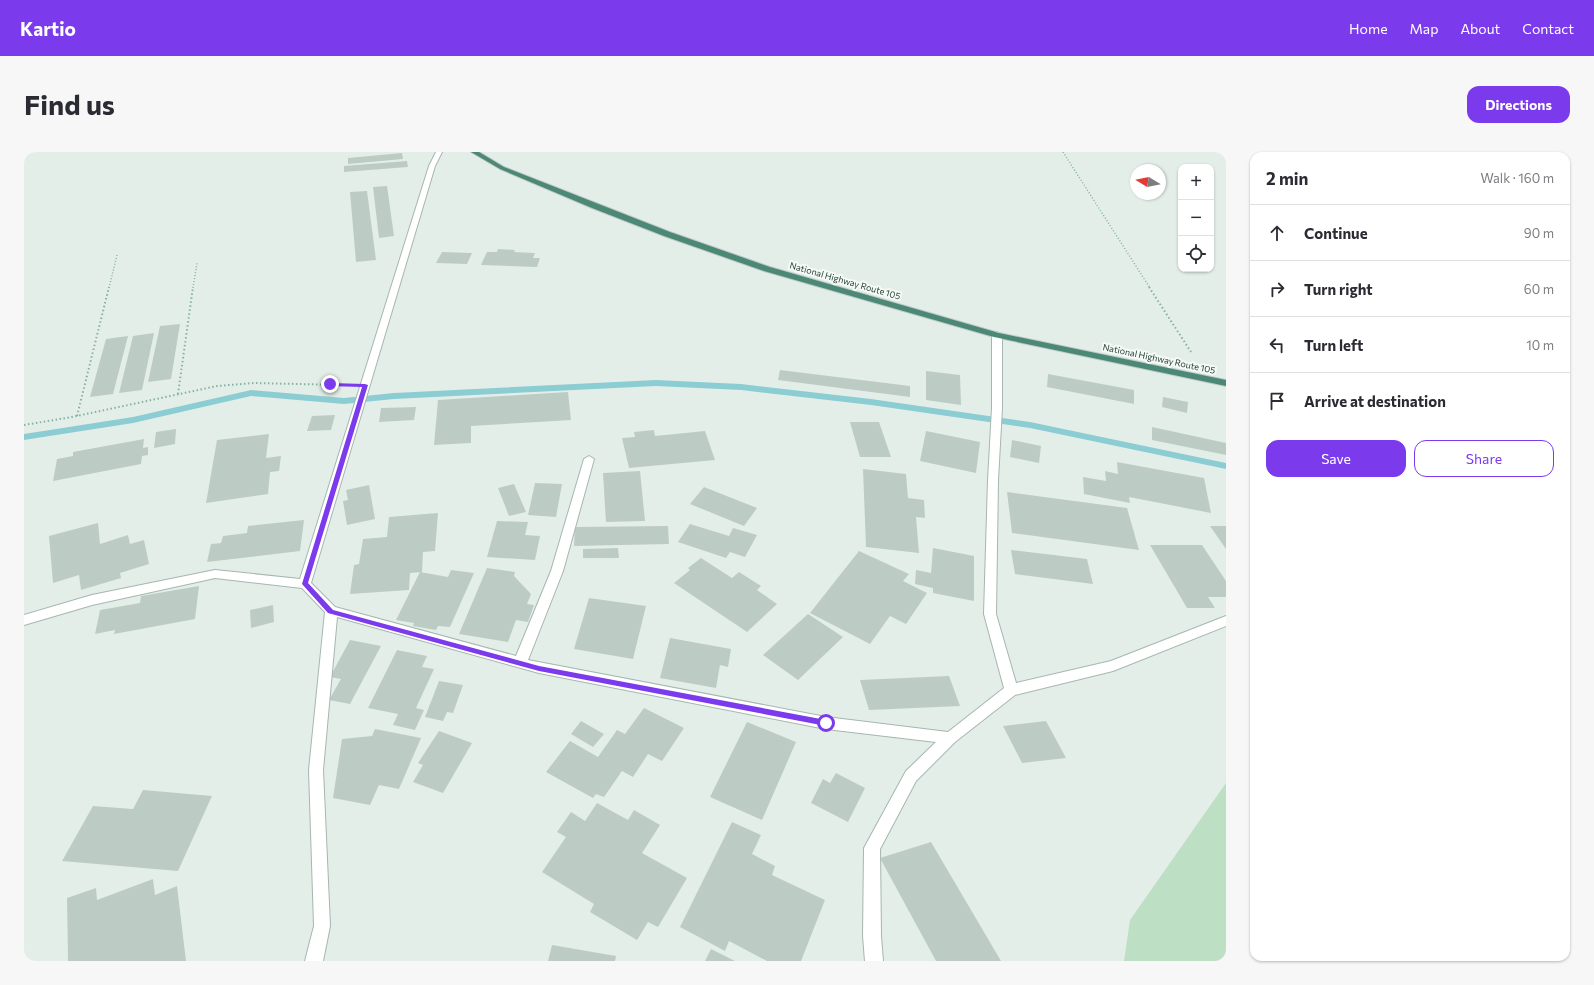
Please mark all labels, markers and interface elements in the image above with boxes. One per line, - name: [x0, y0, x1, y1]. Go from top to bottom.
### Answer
- text: Kartio: [20, 17, 76, 40]
- text: Home: [1349, 20, 1388, 37]
- text: Map: [1410, 20, 1438, 37]
- text: About: [1460, 20, 1500, 37]
- text: Contact: [1522, 20, 1574, 37]
- button: Directions: [1467, 86, 1570, 123]
- text: Find us: [24, 87, 115, 121]
- north arrow: [1130, 164, 1166, 200]
- map controls: [1178, 164, 1214, 272]
- button: +: [1178, 164, 1214, 200]
- text: 2 min: [1266, 168, 1308, 189]
- text: Walk · 160 m: [1480, 170, 1554, 186]
- button: −: [1178, 200, 1214, 236]
- icon: ahead: [1266, 222, 1288, 244]
- text: Continue: [1304, 224, 1368, 242]
- text: 90 m: [1524, 225, 1554, 241]
- button: locate: [1178, 236, 1214, 272]
- street label: National Highway Route 105: [788, 259, 902, 302]
- icon: right: [1266, 278, 1288, 300]
- text: Turn right: [1304, 280, 1373, 298]
- text: 60 m: [1524, 281, 1554, 297]
- icon: left: [1266, 334, 1288, 356]
- text: Turn left: [1304, 336, 1363, 354]
- text: 10 m: [1526, 337, 1554, 353]
- street label: National Highway Route 105: [1102, 341, 1216, 376]
- route end: [321, 375, 339, 393]
- icon: arrive: [1266, 390, 1288, 412]
- text: Arrive at destination: [1304, 392, 1446, 410]
- button: Save: [1266, 440, 1406, 477]
- button: Share: [1414, 440, 1554, 477]
- route start: [817, 714, 835, 732]

